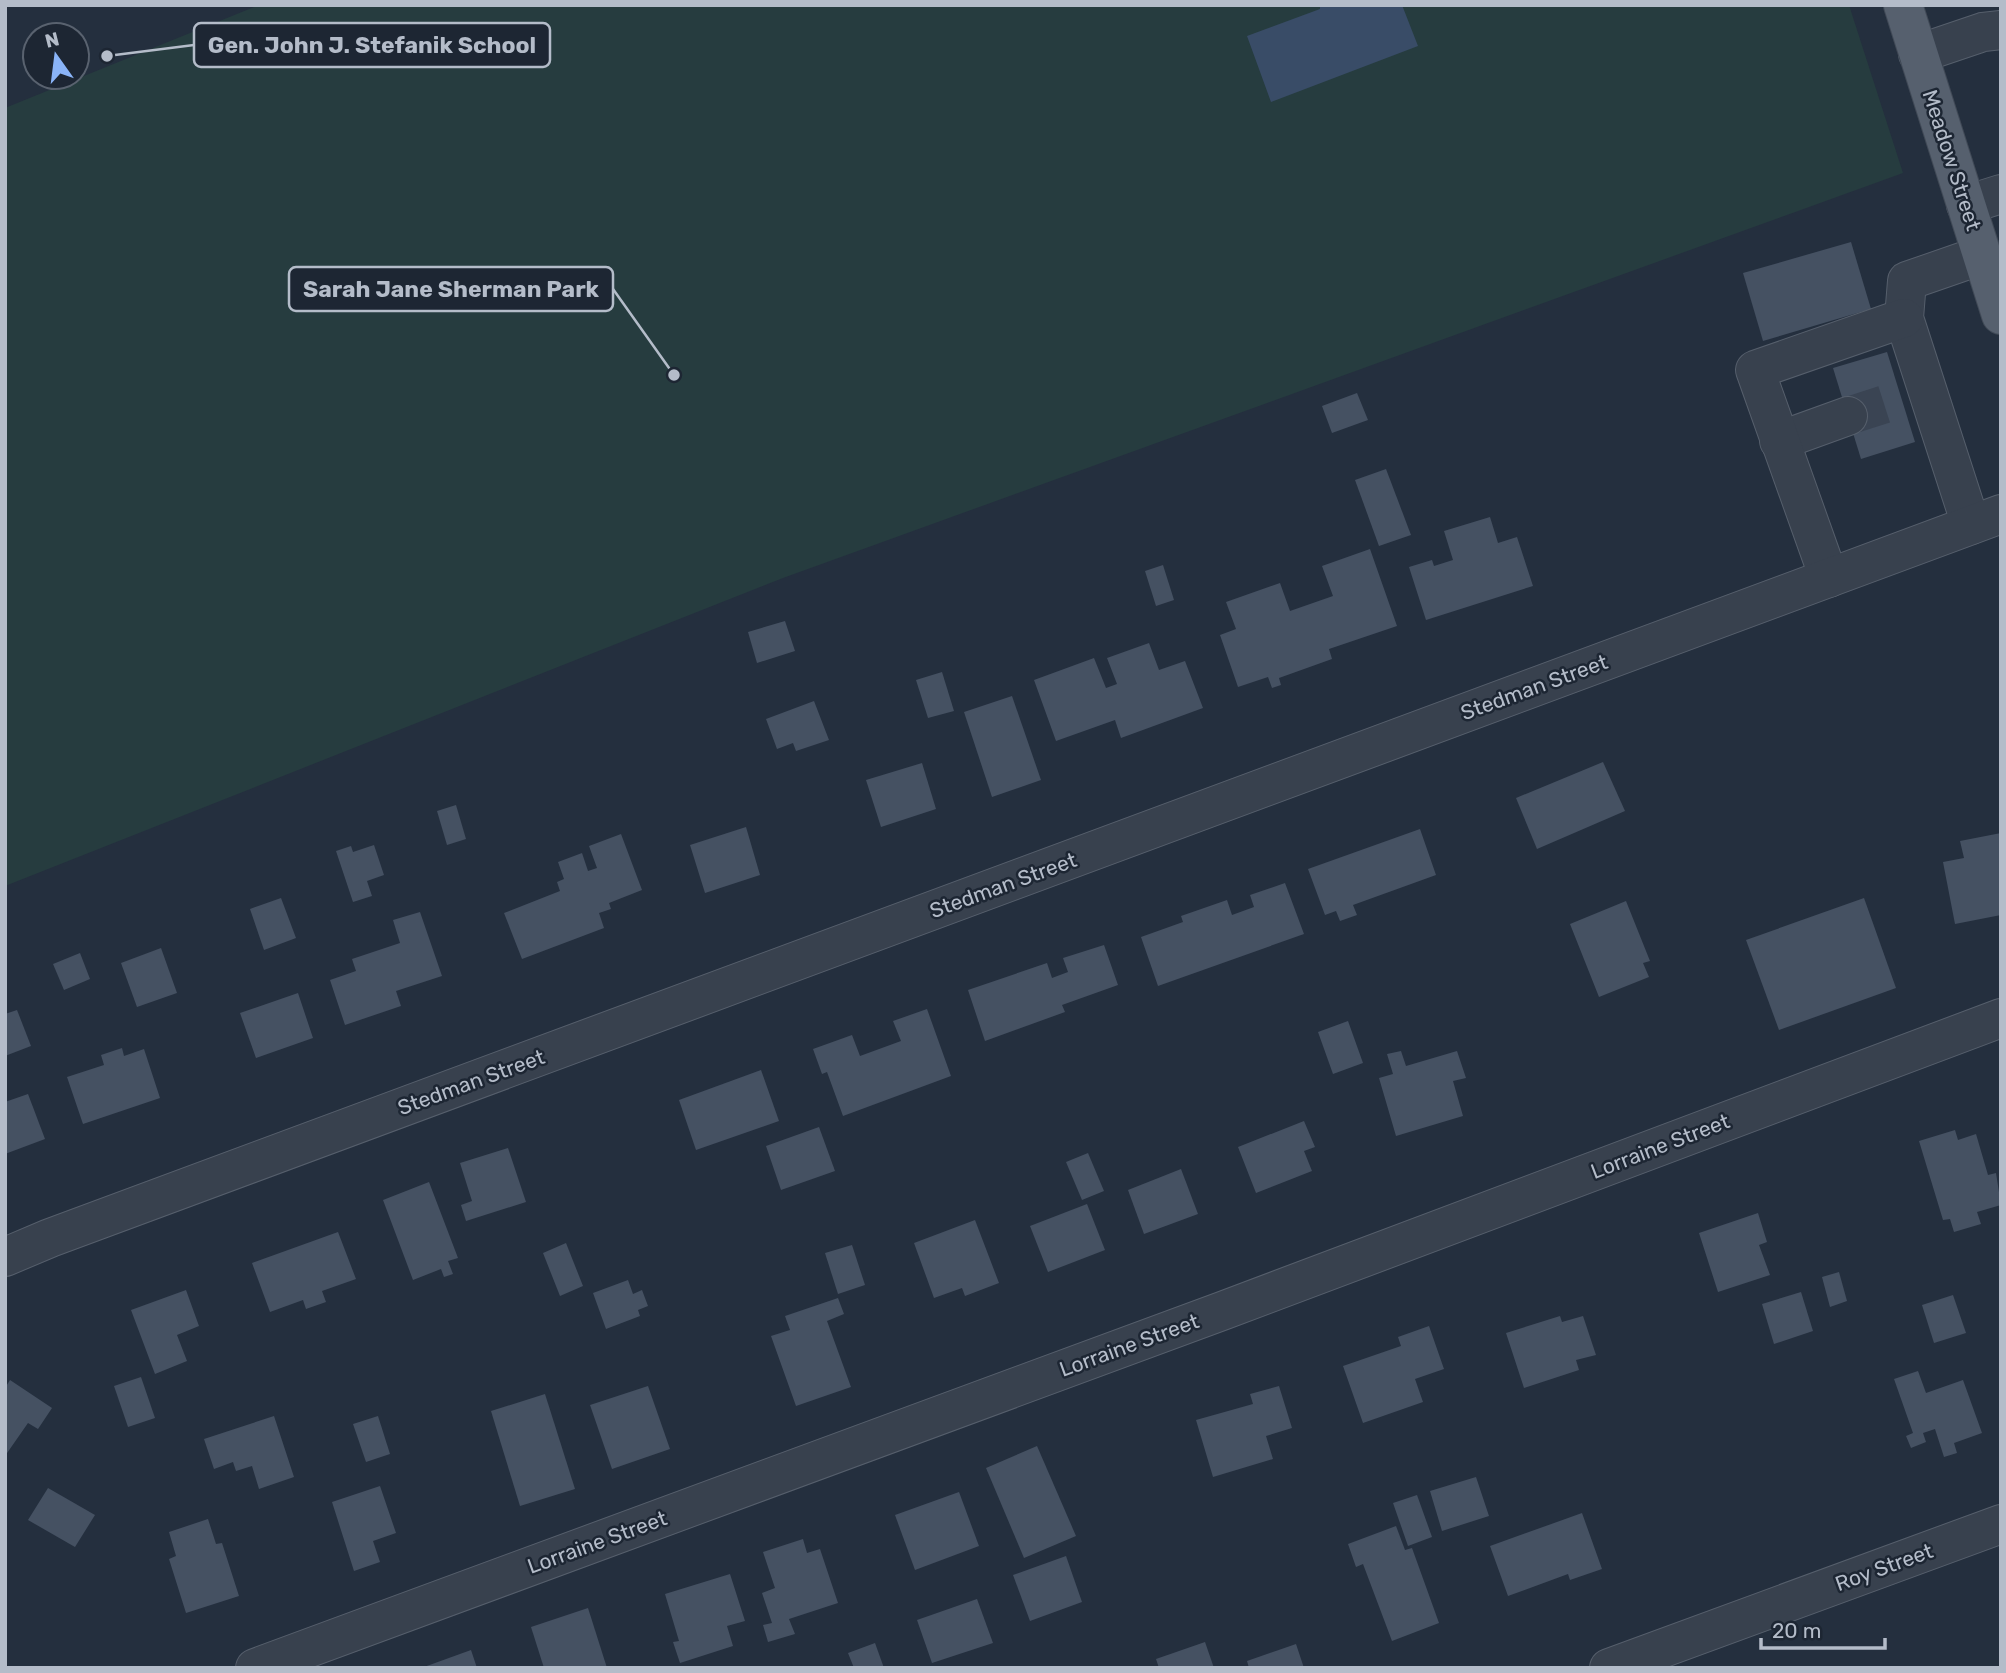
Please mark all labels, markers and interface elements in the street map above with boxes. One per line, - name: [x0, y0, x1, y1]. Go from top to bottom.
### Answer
- north arrow: [21, 21, 91, 91]
- callout: Gen. John J. Stefanik School: [194, 23, 550, 67]
- text: N: [43, 27, 61, 53]
- text: Gen. John J. Stefanik School: [208, 31, 536, 59]
- street label: Meadow Street: [1917, 86, 1987, 234]
- callout: Sarah Jane Sherman Park: [289, 267, 613, 311]
- text: Sarah Jane Sherman Park: [303, 275, 600, 303]
- street label: Stedman Street: [1457, 649, 1611, 725]
- street label: Stedman Street: [926, 847, 1080, 923]
- street label: Stedman Street: [394, 1044, 548, 1120]
- street label: Lorraine Street: [1587, 1108, 1733, 1184]
- street label: Lorraine Street: [1056, 1308, 1202, 1382]
- street label: Lorraine Street: [524, 1505, 670, 1579]
- street label: Roy Street: [1832, 1538, 1936, 1596]
- scale bar: [1761, 1606, 1885, 1650]
- text: 20 m: [1772, 1618, 1821, 1643]

